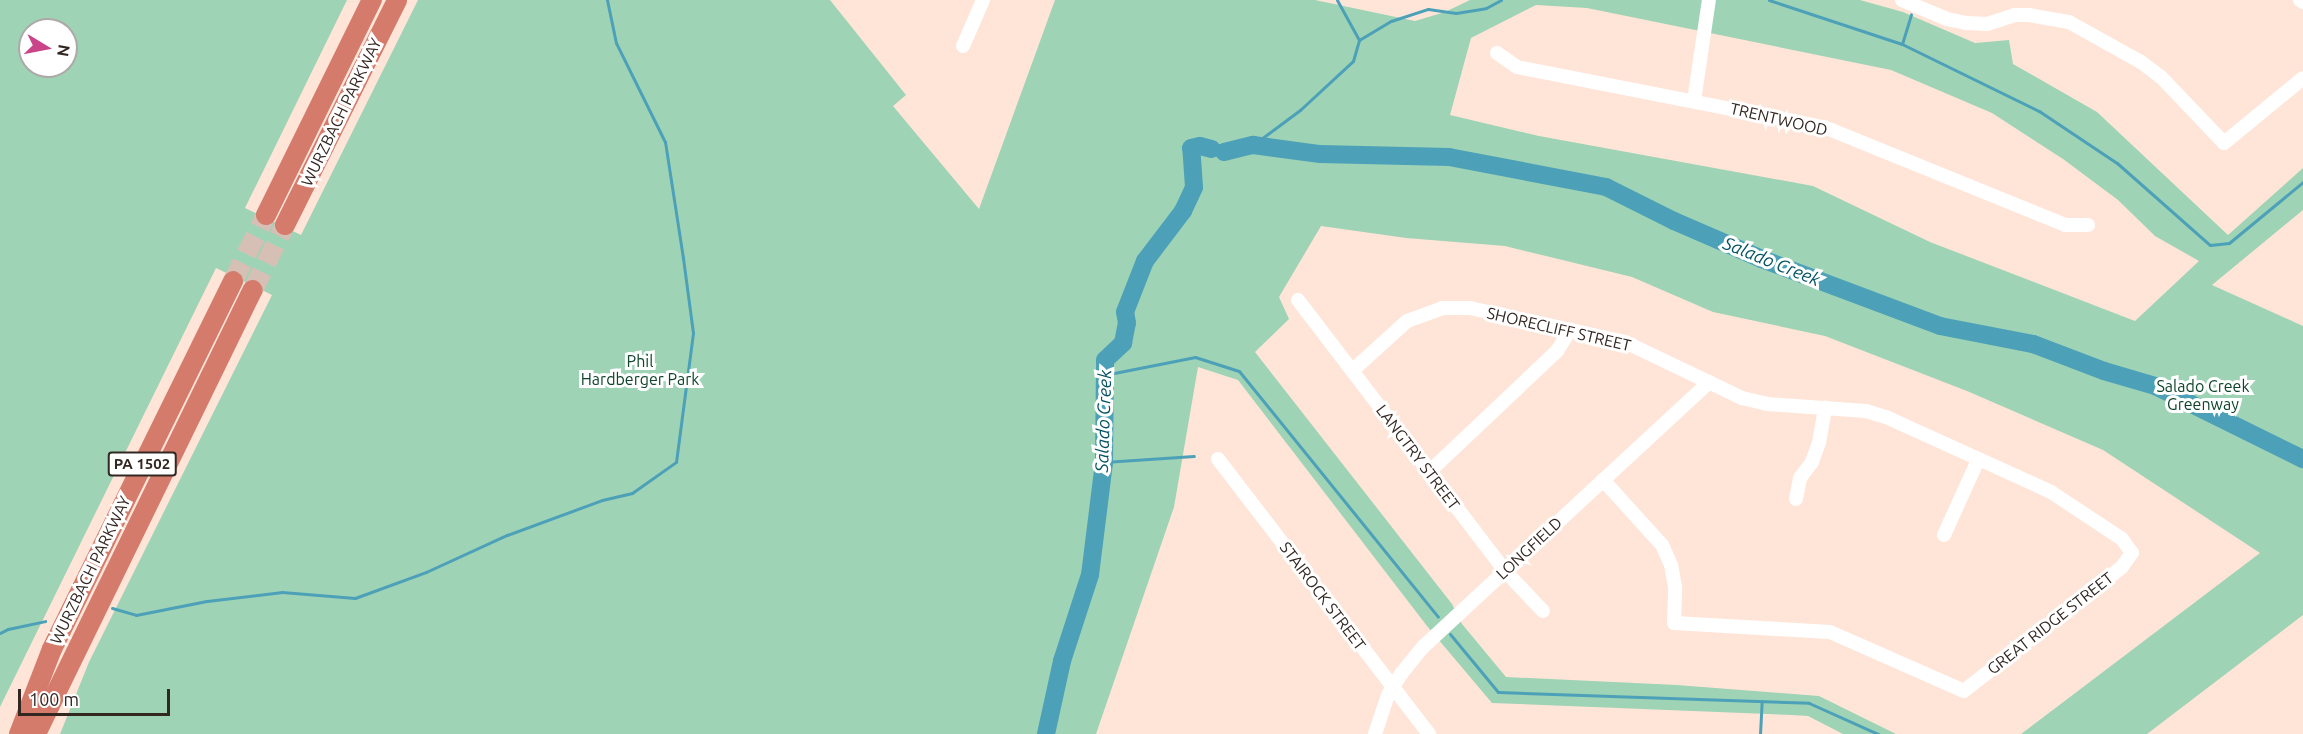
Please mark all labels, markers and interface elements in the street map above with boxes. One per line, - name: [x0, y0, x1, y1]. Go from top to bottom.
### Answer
- north arrow: [18, 18, 78, 78]
- street label: WURZBACH PARKWAY: [297, 35, 385, 189]
- text: N: [54, 43, 74, 58]
- street label: TRENTWOOD: [1728, 98, 1830, 140]
- water label: Salado Creek: [1720, 232, 1824, 290]
- street label: SHORECLIFF STREET: [1485, 303, 1633, 355]
- park label: Phil Hardberger Park: [581, 351, 699, 389]
- water label: Salado Creek: [1090, 369, 1116, 473]
- park label: Salado Creek Greenway: [2156, 376, 2250, 414]
- street label: LANGTRY STREET: [1372, 401, 1464, 513]
- road number: PA 1502: [108, 452, 176, 476]
- street label: WURZBACH PARKWAY: [46, 493, 134, 647]
- street label: LONGFIELD: [1492, 513, 1566, 583]
- street label: STAIROCK STREET: [1276, 538, 1370, 654]
- street label: GREAT RIDGE STREET: [1983, 568, 2117, 678]
- scale bar: [21, 677, 172, 715]
- text: 100 m: [29, 689, 79, 709]

